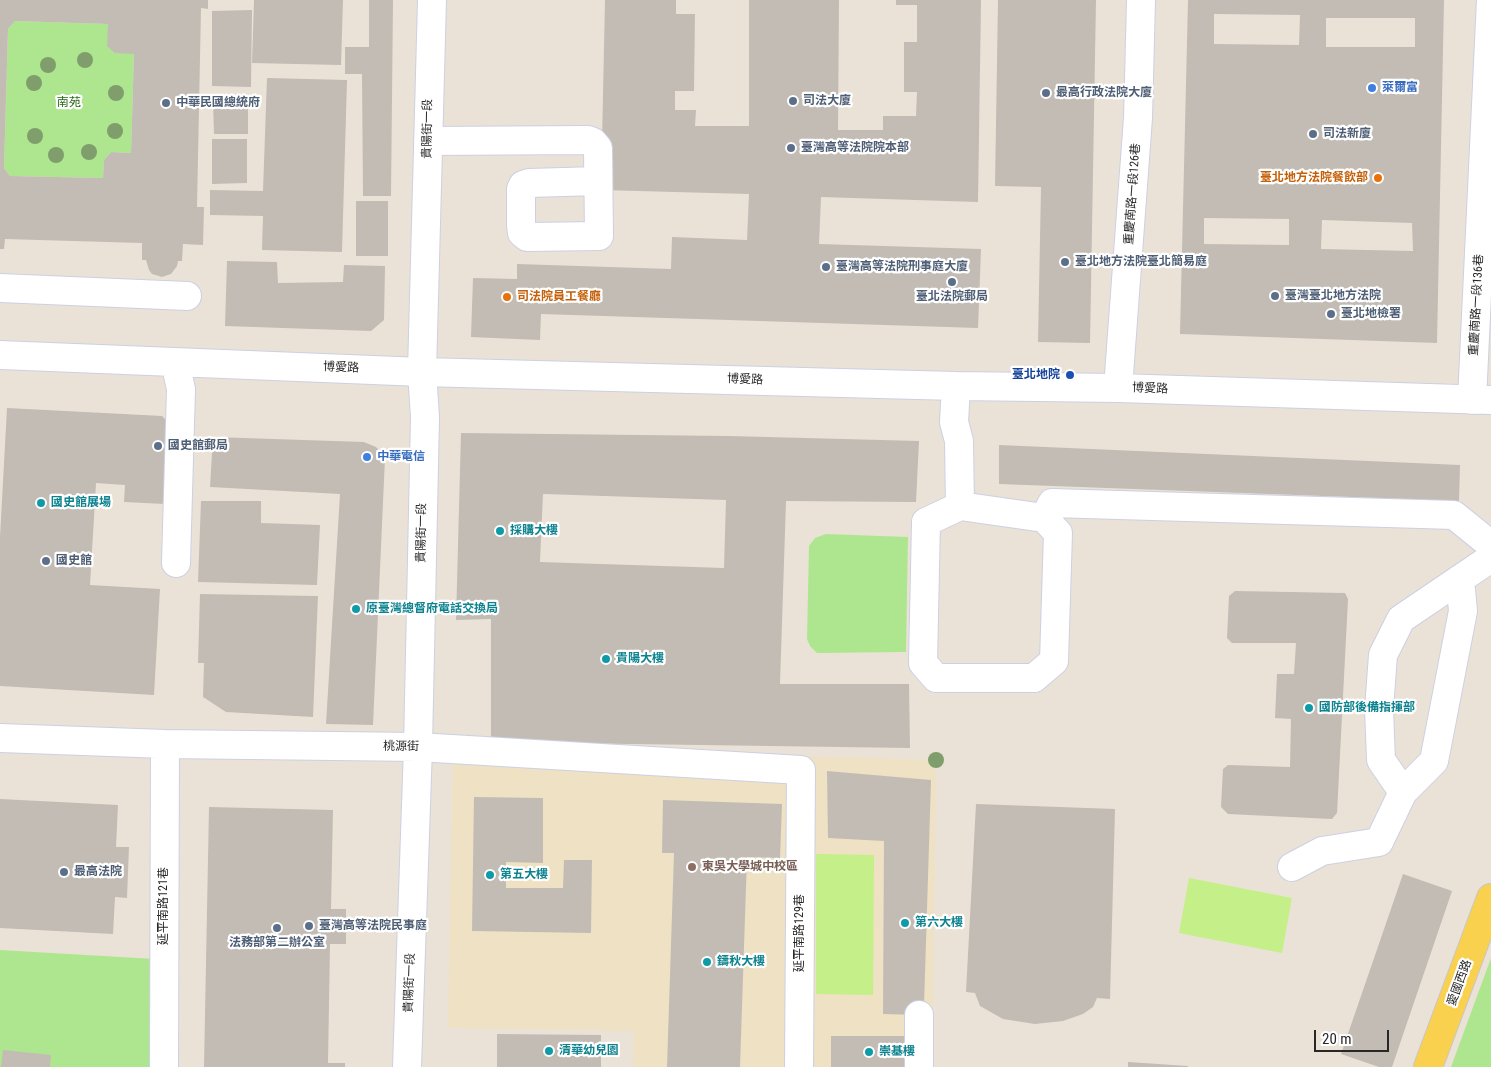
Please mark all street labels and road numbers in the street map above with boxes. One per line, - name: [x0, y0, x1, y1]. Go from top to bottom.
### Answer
- street label: 貴陽街一段: [420, 99, 436, 159]
- street label: 重慶南路一段126巷: [1122, 143, 1144, 245]
- street label: 重慶南路一段136巷: [1467, 254, 1487, 356]
- street label: 博愛路: [323, 360, 359, 376]
- street label: 博愛路: [727, 372, 763, 388]
- street label: 博愛路: [1132, 381, 1168, 397]
- street label: 貴陽街一段: [414, 503, 430, 563]
- street label: 桃源街: [383, 739, 419, 755]
- street label: 延平南路121巷: [157, 867, 171, 945]
- street label: 延平南路129巷: [793, 894, 807, 972]
- street label: 貴陽街一段: [402, 953, 418, 1013]
- street label: 愛國西路: [1445, 958, 1475, 1008]

